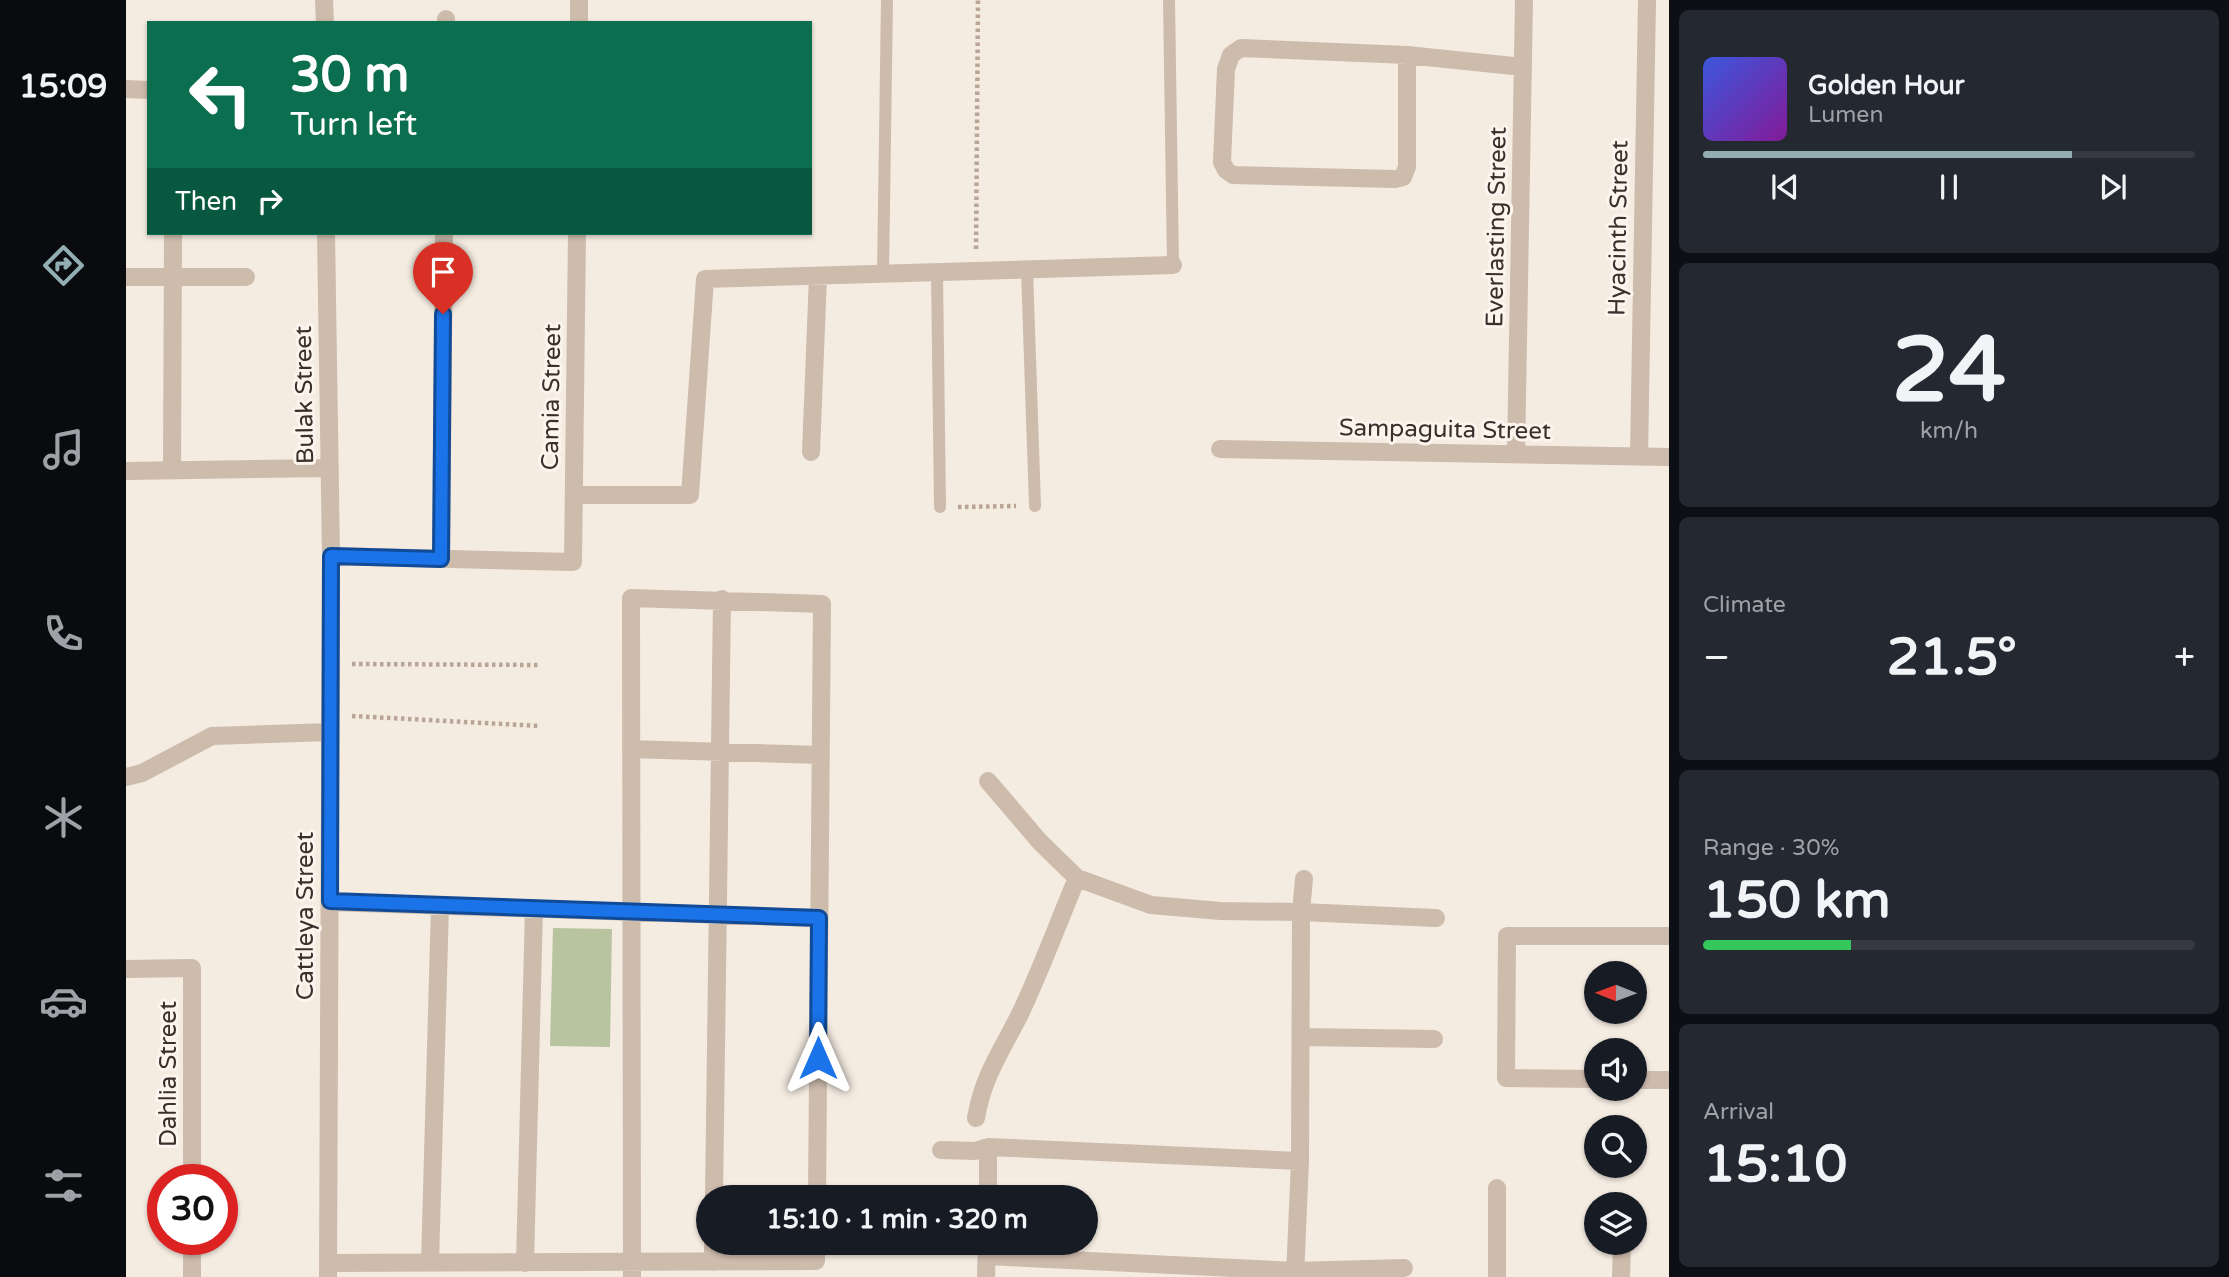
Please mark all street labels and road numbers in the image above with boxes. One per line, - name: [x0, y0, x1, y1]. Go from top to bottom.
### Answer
- street label: Everlasting Street: [1480, 126, 1513, 328]
- street label: Hyacinth Street: [1602, 140, 1635, 316]
- street label: Camia Street: [536, 324, 567, 471]
- street label: Bulak Street: [289, 326, 320, 464]
- street label: Sampaguita Street: [1339, 413, 1551, 446]
- street label: Cattleya Street: [291, 832, 320, 1000]
- street label: Dahlia Street: [154, 1001, 183, 1147]

